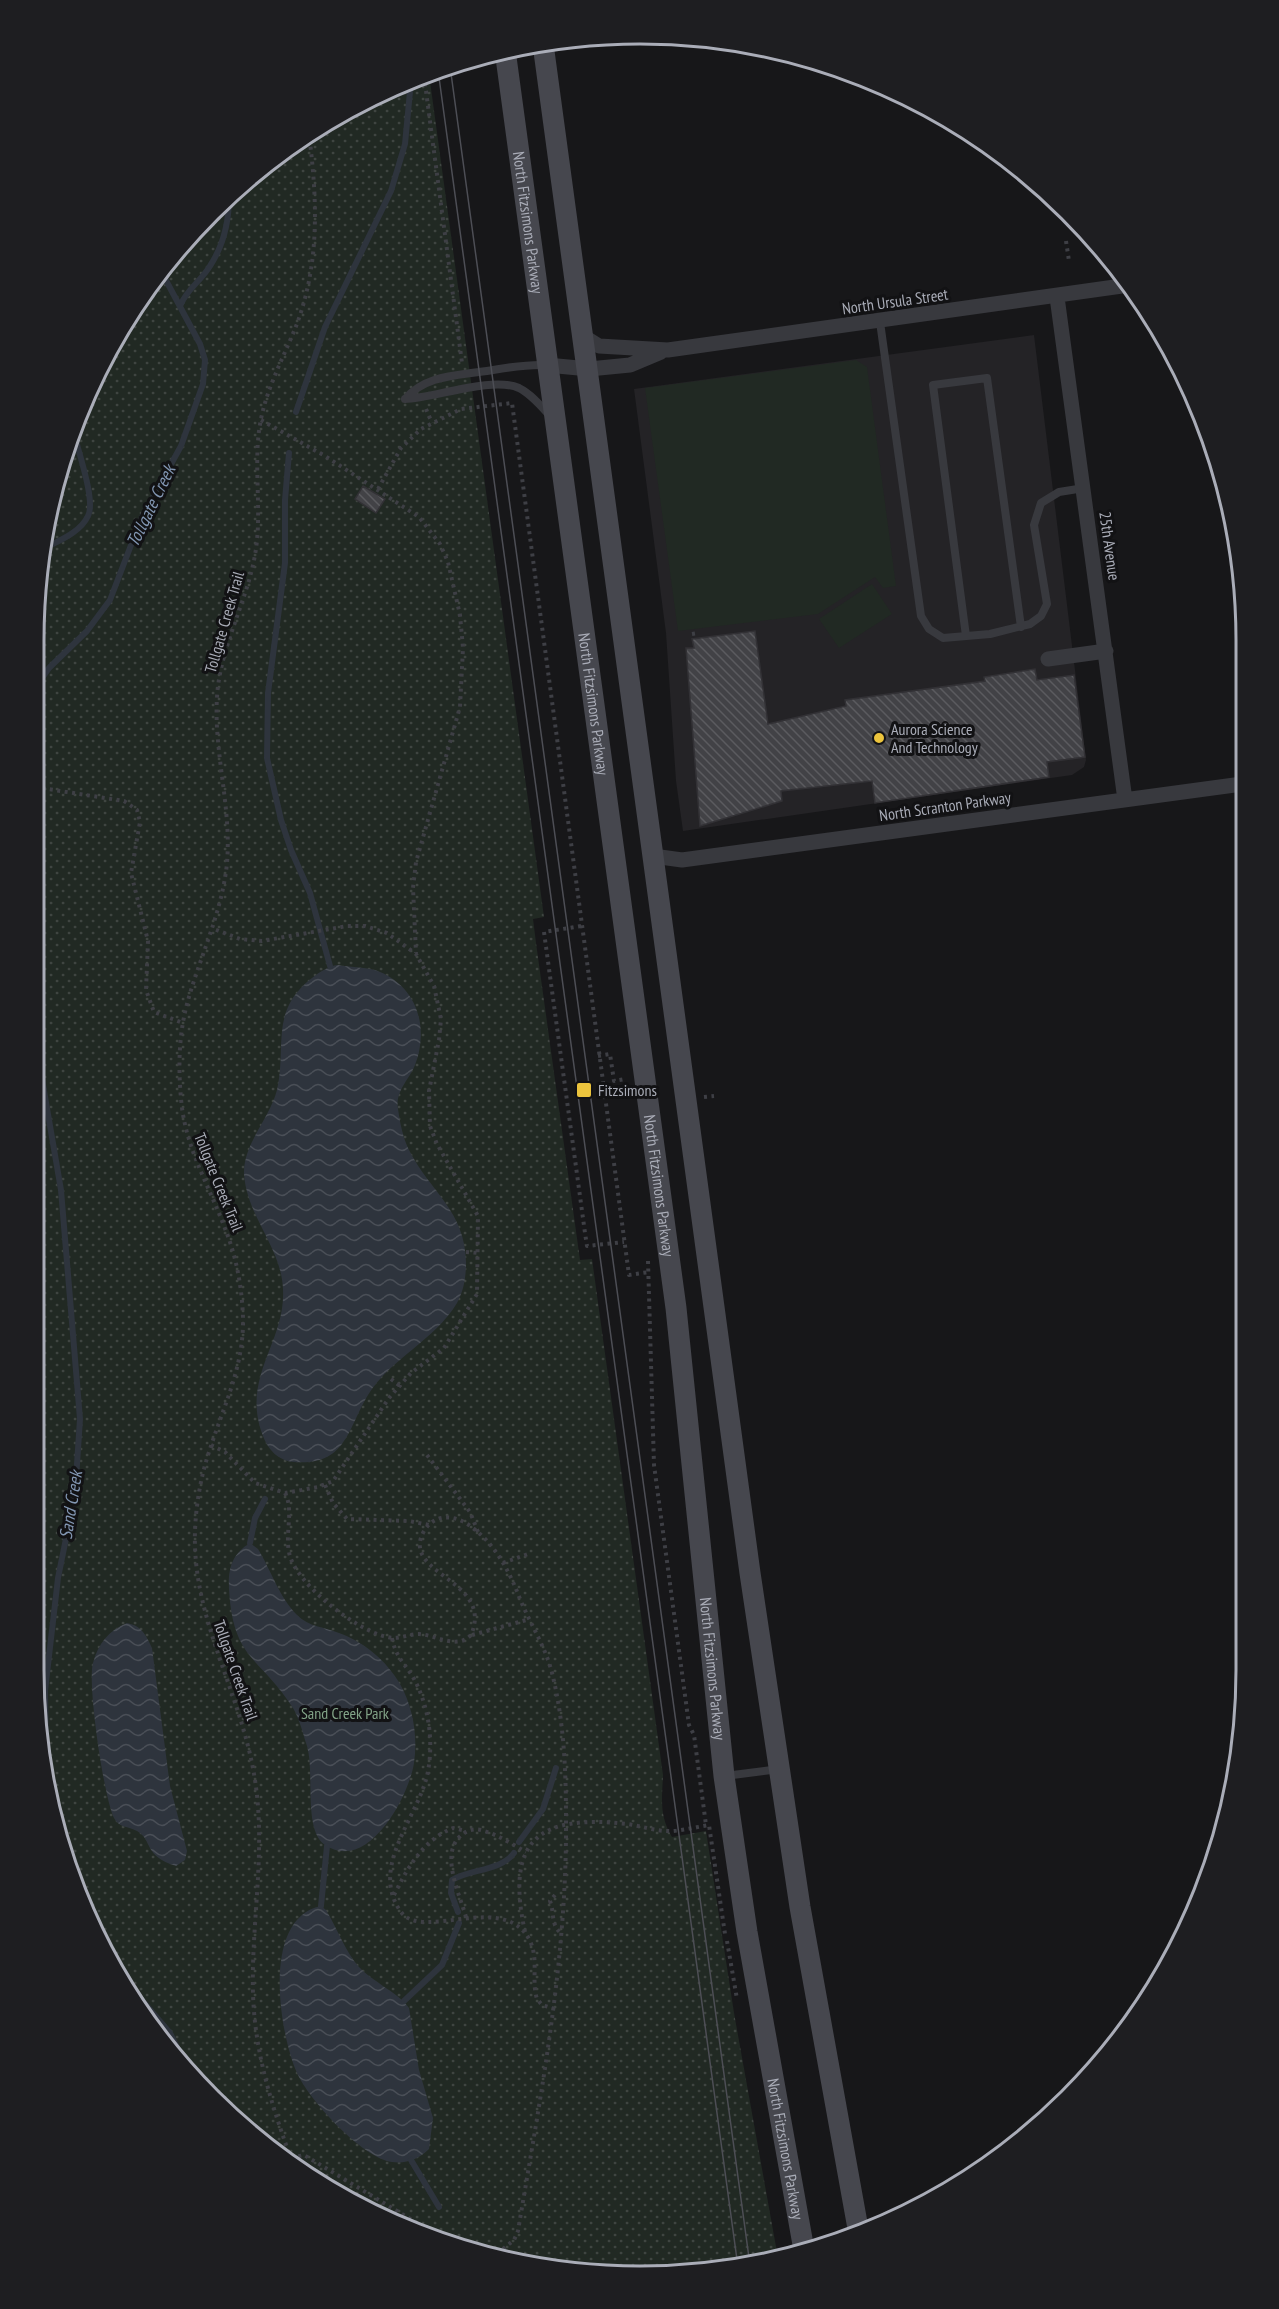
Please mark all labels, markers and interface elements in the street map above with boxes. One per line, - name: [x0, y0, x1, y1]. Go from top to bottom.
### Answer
- street label: North Fitzsimons Parkway: [509, 150, 548, 295]
- street label: North Ursula Street: [841, 284, 950, 318]
- water label: Tollgate Creek: [121, 459, 181, 550]
- street label: 25th Avenue: [1095, 510, 1125, 582]
- street label: Tollgate Creek Trail: [200, 569, 248, 675]
- street label: North Fitzsimons Parkway: [574, 632, 613, 776]
- place label: Aurora Science And Technology: [891, 719, 978, 757]
- marker: Aurora Science And Technology: [872, 731, 886, 745]
- street label: North Scranton Parkway: [878, 787, 1012, 825]
- place label: Fitzsimons: [598, 1080, 657, 1100]
- marker: Fitzsimons: [575, 1081, 593, 1099]
- street label: North Fitzsimons Parkway: [640, 1113, 679, 1258]
- street label: Tollgate Creek Trail: [190, 1130, 248, 1235]
- water label: Sand Creek: [54, 1467, 88, 1541]
- street label: North Fitzsimons Parkway: [696, 1596, 730, 1741]
- street label: Tollgate Creek Trail: [210, 1617, 263, 1723]
- park label: Sand Creek Park: [301, 1703, 390, 1723]
- street label: North Fitzsimons Parkway: [763, 2077, 808, 2221]

